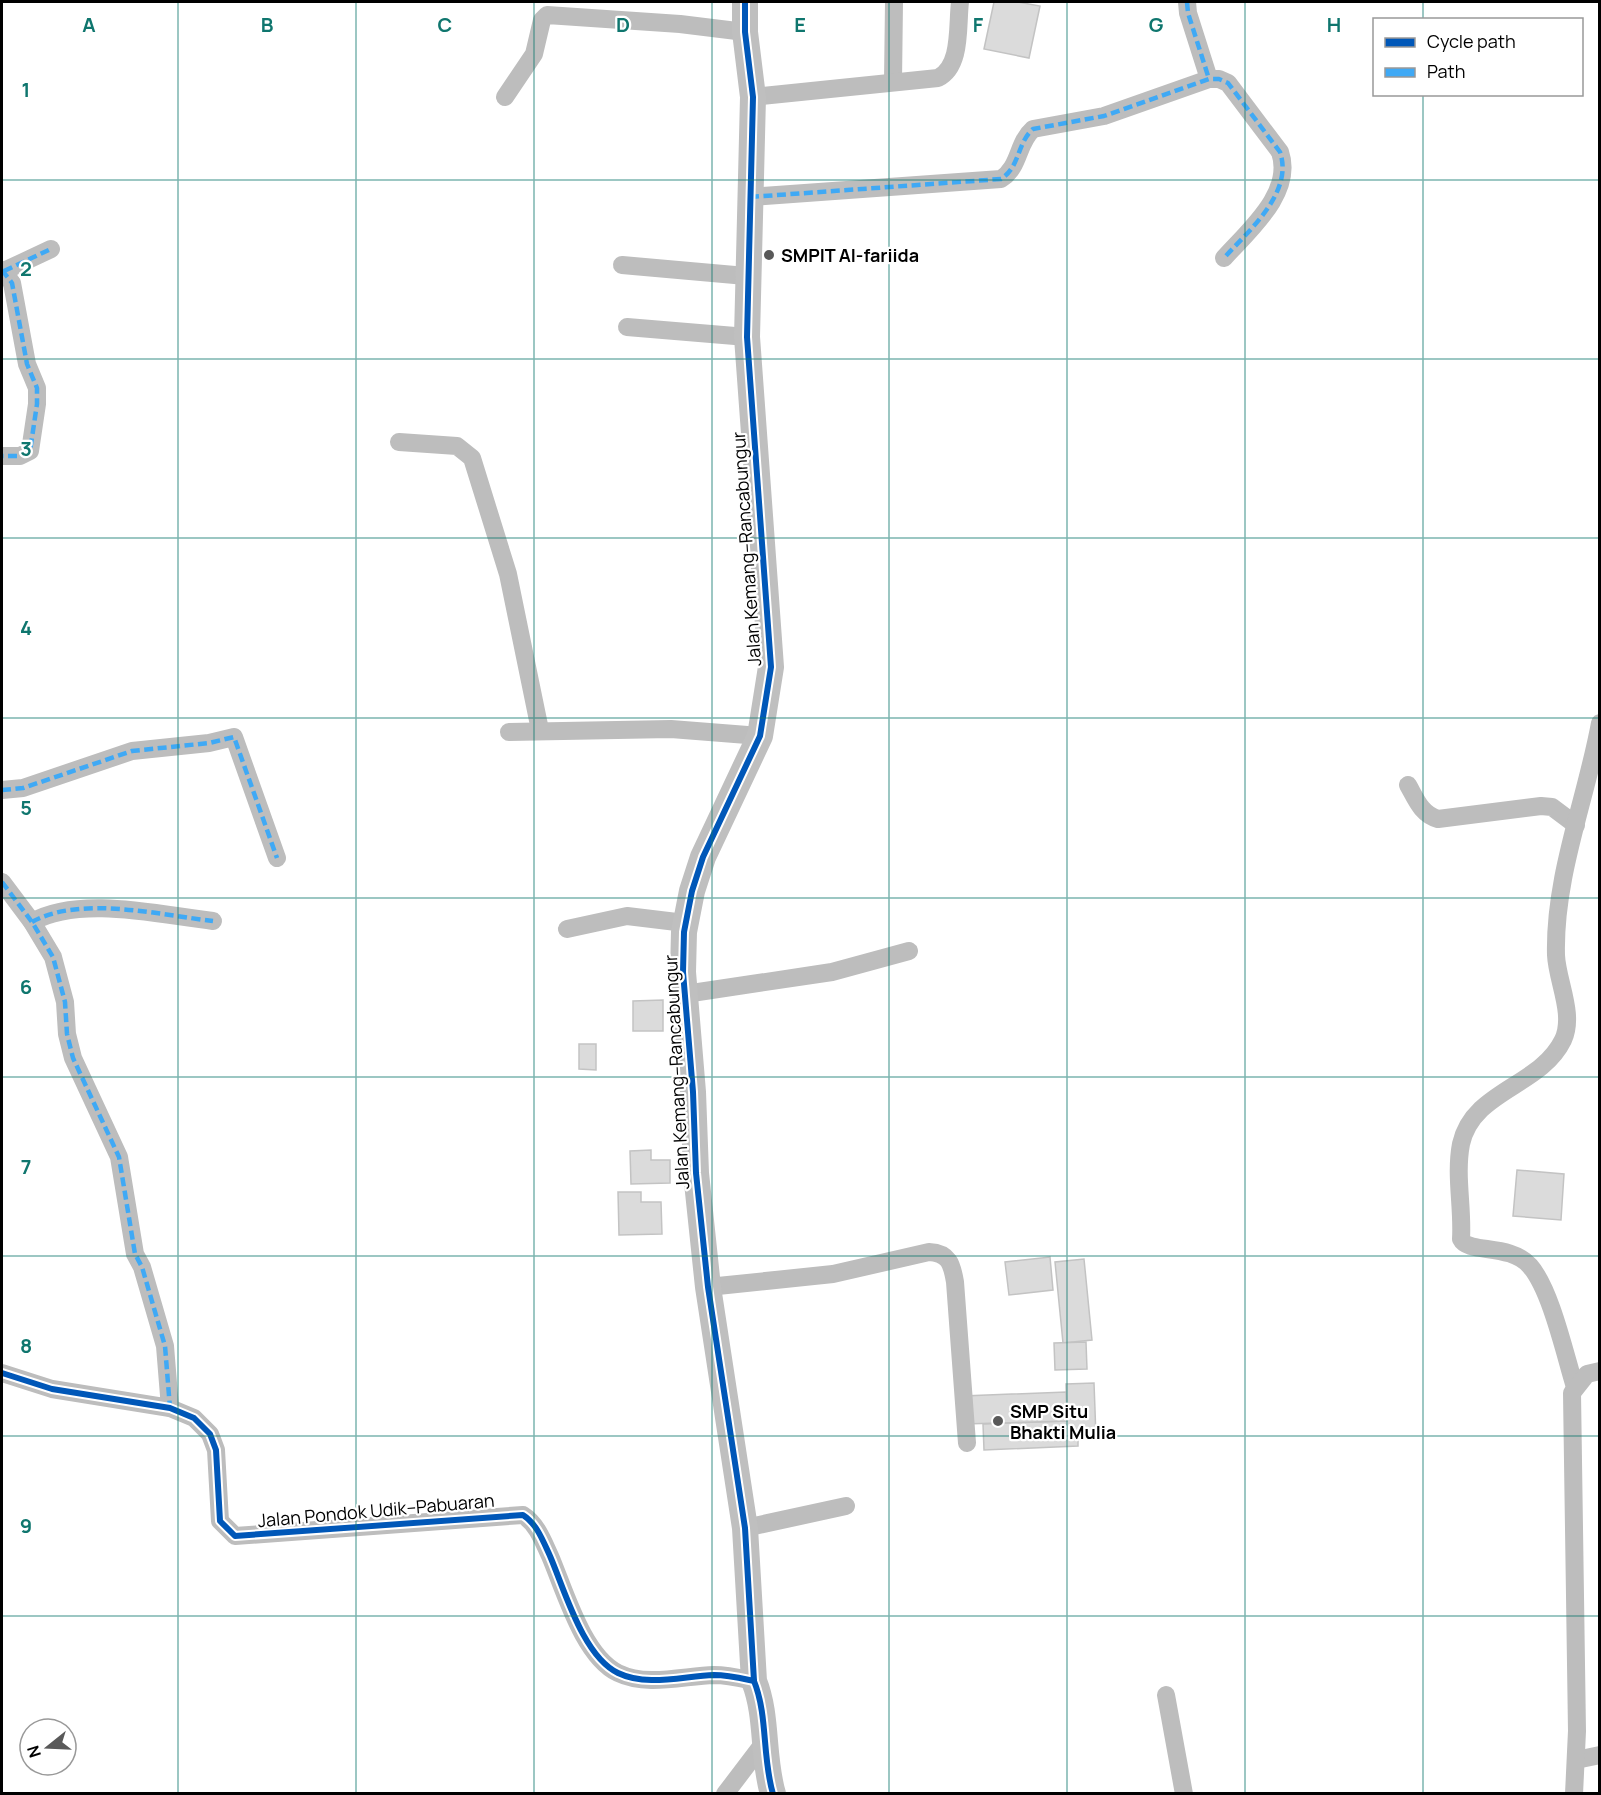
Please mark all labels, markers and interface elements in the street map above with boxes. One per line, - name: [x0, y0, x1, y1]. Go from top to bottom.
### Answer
- text: A: [82, 11, 96, 38]
- text: B: [261, 11, 274, 38]
- text: C: [438, 11, 452, 38]
- text: D: [616, 11, 630, 38]
- text: E: [794, 11, 806, 38]
- text: F: [973, 11, 984, 38]
- text: G: [1149, 11, 1164, 38]
- text: H: [1327, 11, 1341, 38]
- legend: [1373, 18, 1583, 96]
- text: Cycle path: [1427, 29, 1516, 53]
- text: Path: [1427, 59, 1465, 83]
- text: 1: [22, 76, 30, 103]
- place label: SMPIT Al-fariida: [781, 243, 919, 267]
- marker: SMPIT Al-fariida: [762, 248, 776, 262]
- text: 2: [20, 255, 32, 282]
- street label: Jalan Kemang–Rancabungur: [726, 430, 766, 667]
- text: 3: [20, 435, 32, 462]
- text: 4: [20, 614, 32, 641]
- text: 5: [20, 794, 32, 821]
- street label: Jalan Kemang–Rancabungur: [658, 953, 694, 1190]
- text: 6: [20, 973, 32, 1000]
- text: 7: [21, 1153, 31, 1180]
- text: 8: [20, 1332, 32, 1359]
- place label: SMP Situ Bhakti Mulia: [1010, 1399, 1116, 1444]
- marker: SMP Situ Bhakti Mulia: [991, 1414, 1005, 1428]
- street label: Jalan Pondok Udik–Pabuaran: [257, 1488, 495, 1532]
- text: 9: [20, 1512, 32, 1539]
- north arrow: [18, 1717, 78, 1777]
- text: N: [21, 1743, 46, 1761]

